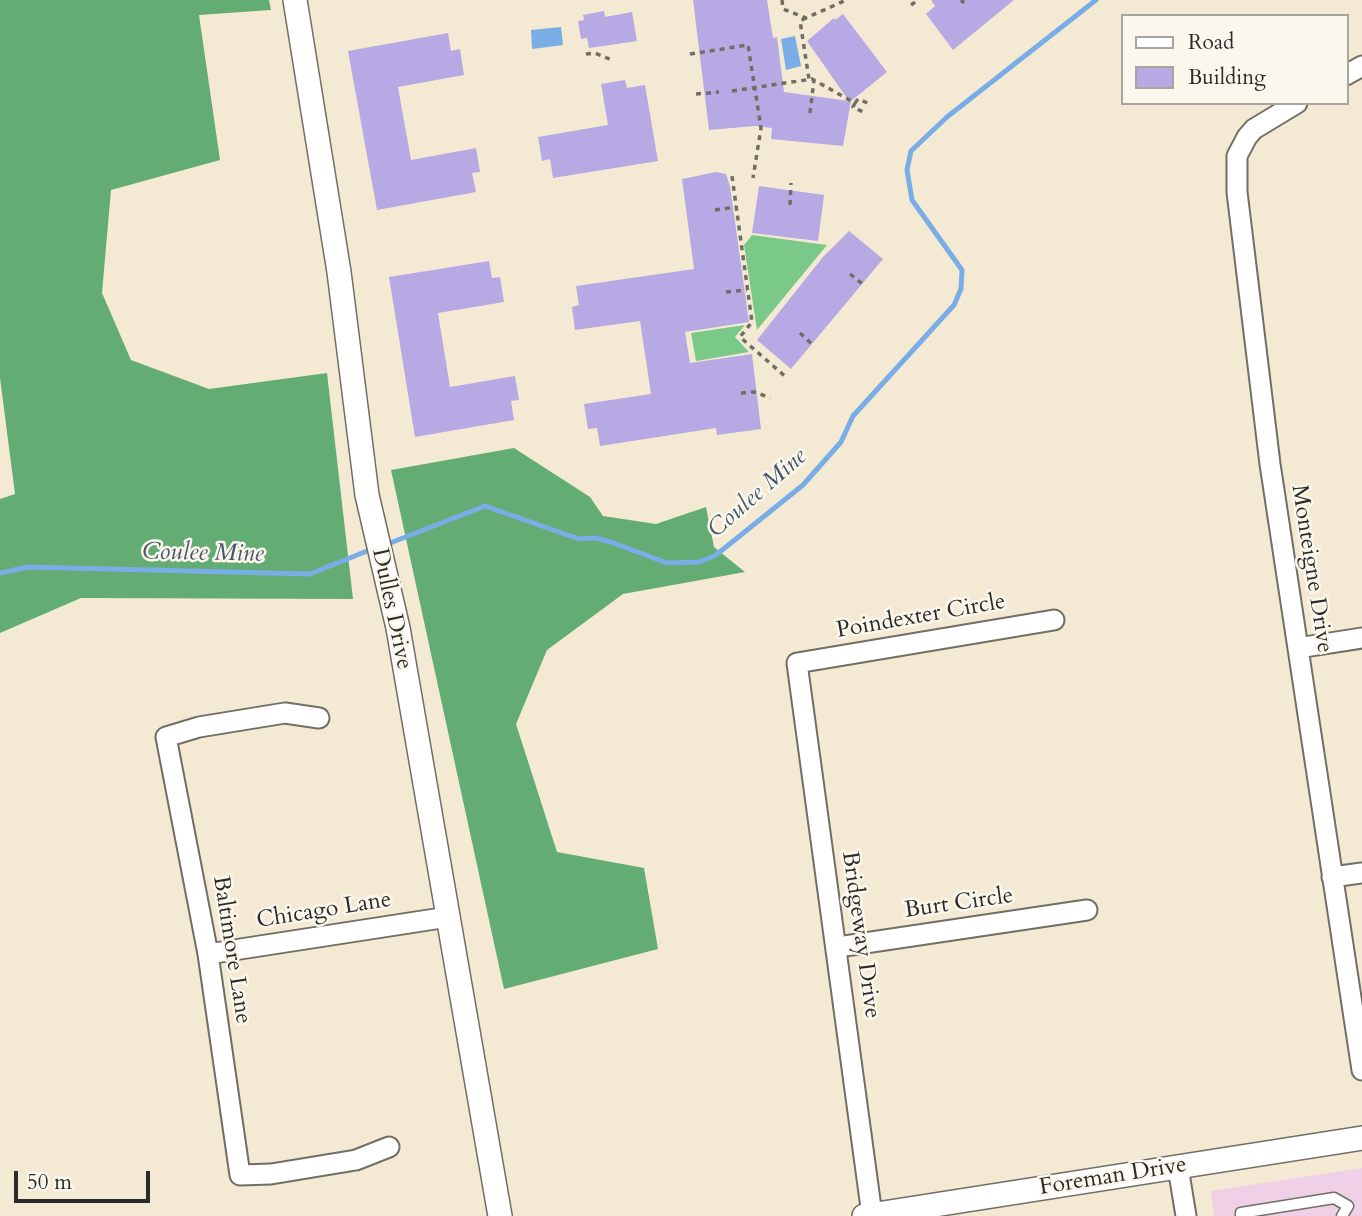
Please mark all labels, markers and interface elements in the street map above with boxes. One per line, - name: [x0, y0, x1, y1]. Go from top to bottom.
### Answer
- legend: [1120, 14, 1348, 105]
- text: Road: [1188, 28, 1234, 57]
- text: Building: [1188, 63, 1266, 92]
- water label: Coulee Mine: [703, 443, 813, 545]
- street label: Monteigne Drive: [1284, 483, 1338, 655]
- water label: Coulee Mine: [142, 539, 264, 569]
- street label: Dulles Drive: [365, 546, 417, 672]
- street label: Poindexter Circle: [834, 589, 1008, 645]
- street label: Bridgeway Drive: [835, 850, 885, 1020]
- street label: Baltimore Lane: [206, 874, 256, 1026]
- street label: Burt Circle: [903, 883, 1015, 925]
- street label: Chicago Lane: [255, 887, 393, 935]
- street label: Foreman Drive: [1037, 1152, 1189, 1202]
- scale bar: [18, 1156, 154, 1200]
- text: 50 m: [27, 1168, 72, 1197]

